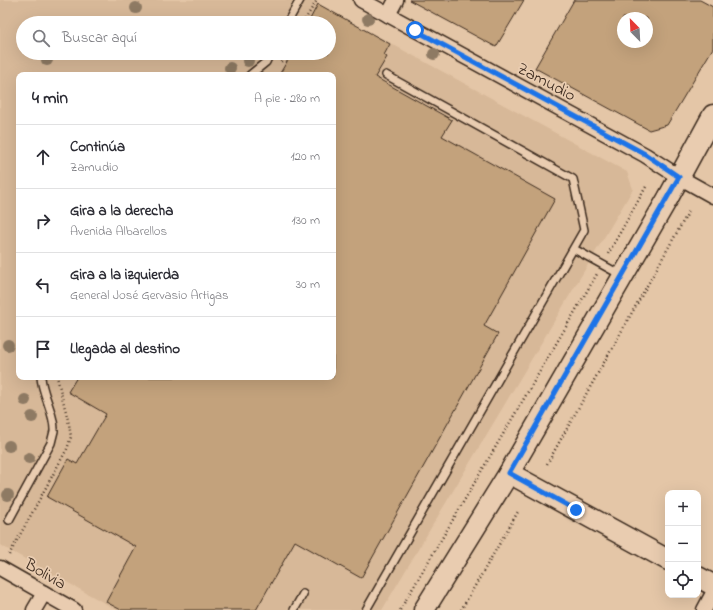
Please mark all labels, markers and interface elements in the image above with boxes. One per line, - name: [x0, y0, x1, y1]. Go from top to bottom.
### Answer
- north arrow: [617, 12, 653, 48]
- search box: [16, 16, 336, 60]
- route start: [406, 21, 424, 39]
- icon: search: [30, 27, 52, 49]
- text: Buscar aquí: [62, 27, 137, 49]
- street label: Zamudio: [513, 56, 580, 108]
- text: 4 min: [32, 86, 68, 111]
- text: A pie · 280 m: [254, 89, 320, 108]
- text: Continúa: [70, 136, 125, 158]
- icon: ahead: [32, 146, 54, 168]
- text: 120 m: [290, 147, 320, 166]
- text: Zamudio: [70, 158, 118, 177]
- text: Gira a la derecha: [70, 200, 173, 222]
- icon: right: [32, 210, 54, 232]
- text: 130 m: [292, 211, 320, 230]
- text: Avenida Albarellos: [70, 222, 167, 241]
- text: Gira a la izquierda: [70, 264, 179, 286]
- icon: left: [32, 274, 54, 296]
- text: 30 m: [296, 275, 320, 294]
- text: General José Gervasio Artigas: [70, 286, 229, 305]
- icon: arrive: [32, 338, 54, 360]
- text: Llegada al destino: [70, 338, 180, 360]
- map controls: [665, 490, 701, 598]
- button: +: [665, 490, 701, 526]
- route end: [567, 501, 585, 519]
- button: −: [665, 526, 701, 562]
- street label: Bolivia: [19, 552, 71, 596]
- button: locate: [665, 562, 701, 598]

